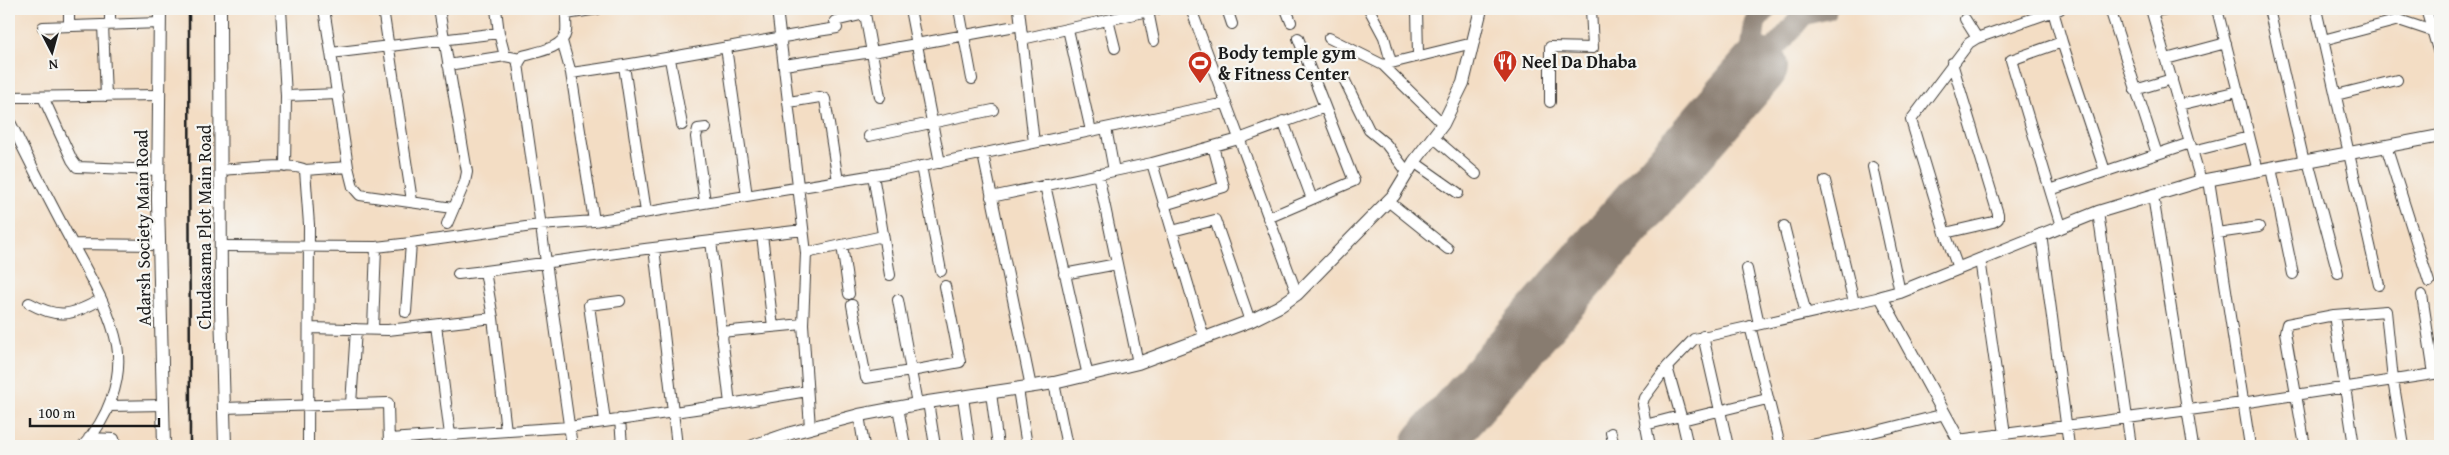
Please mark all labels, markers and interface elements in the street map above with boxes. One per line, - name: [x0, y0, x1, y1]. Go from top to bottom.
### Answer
- north arrow: [28, 28, 78, 78]
- place label: Body temple gym & Fitness Center: [1218, 39, 1357, 87]
- place label: Neel Da Dhaba: [1522, 48, 1638, 75]
- restaurant icon: Neel Da Dhaba: [1492, 49, 1518, 83]
- sports icon: Body temple gym & Fitness Center: [1187, 50, 1213, 84]
- text: N: [47, 54, 59, 75]
- street label: Chudasama Plot Main Road: [191, 124, 218, 329]
- street label: Adarsh Society Main Road: [127, 129, 158, 326]
- scale bar: [30, 395, 159, 427]
- text: 100 m: [38, 402, 76, 423]

